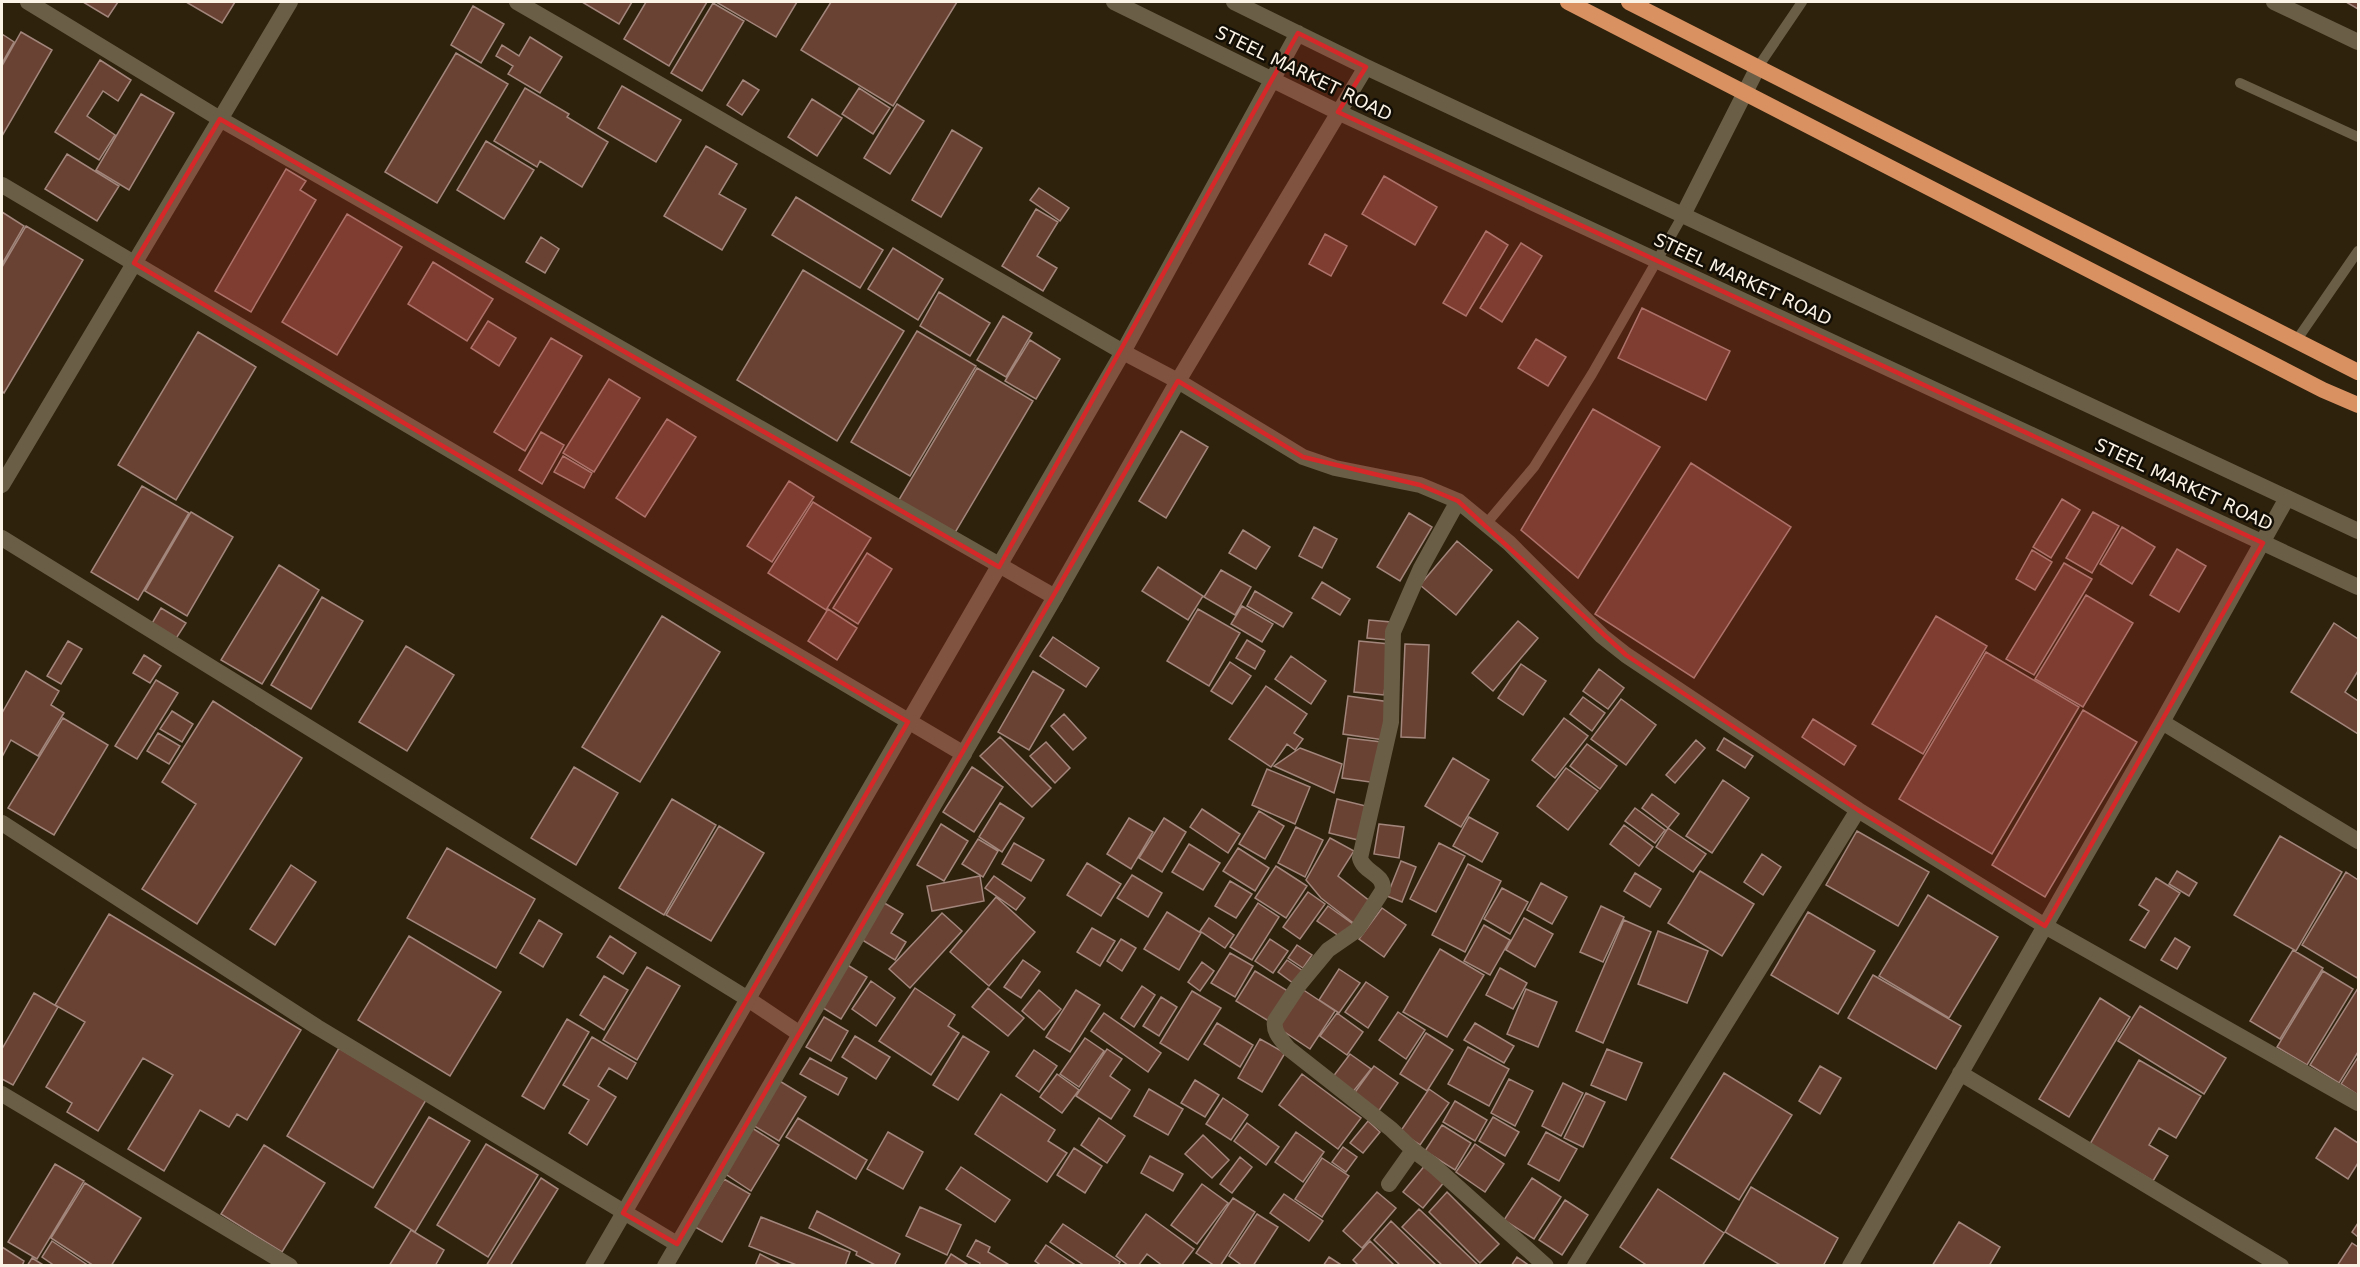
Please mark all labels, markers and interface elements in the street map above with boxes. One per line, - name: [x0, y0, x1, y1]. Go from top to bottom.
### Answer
- street label: STEEL MARKET ROAD: [1212, 21, 1396, 125]
- street label: STEEL MARKET ROAD: [1651, 229, 1835, 329]
- street label: STEEL MARKET ROAD: [2092, 434, 2276, 534]

